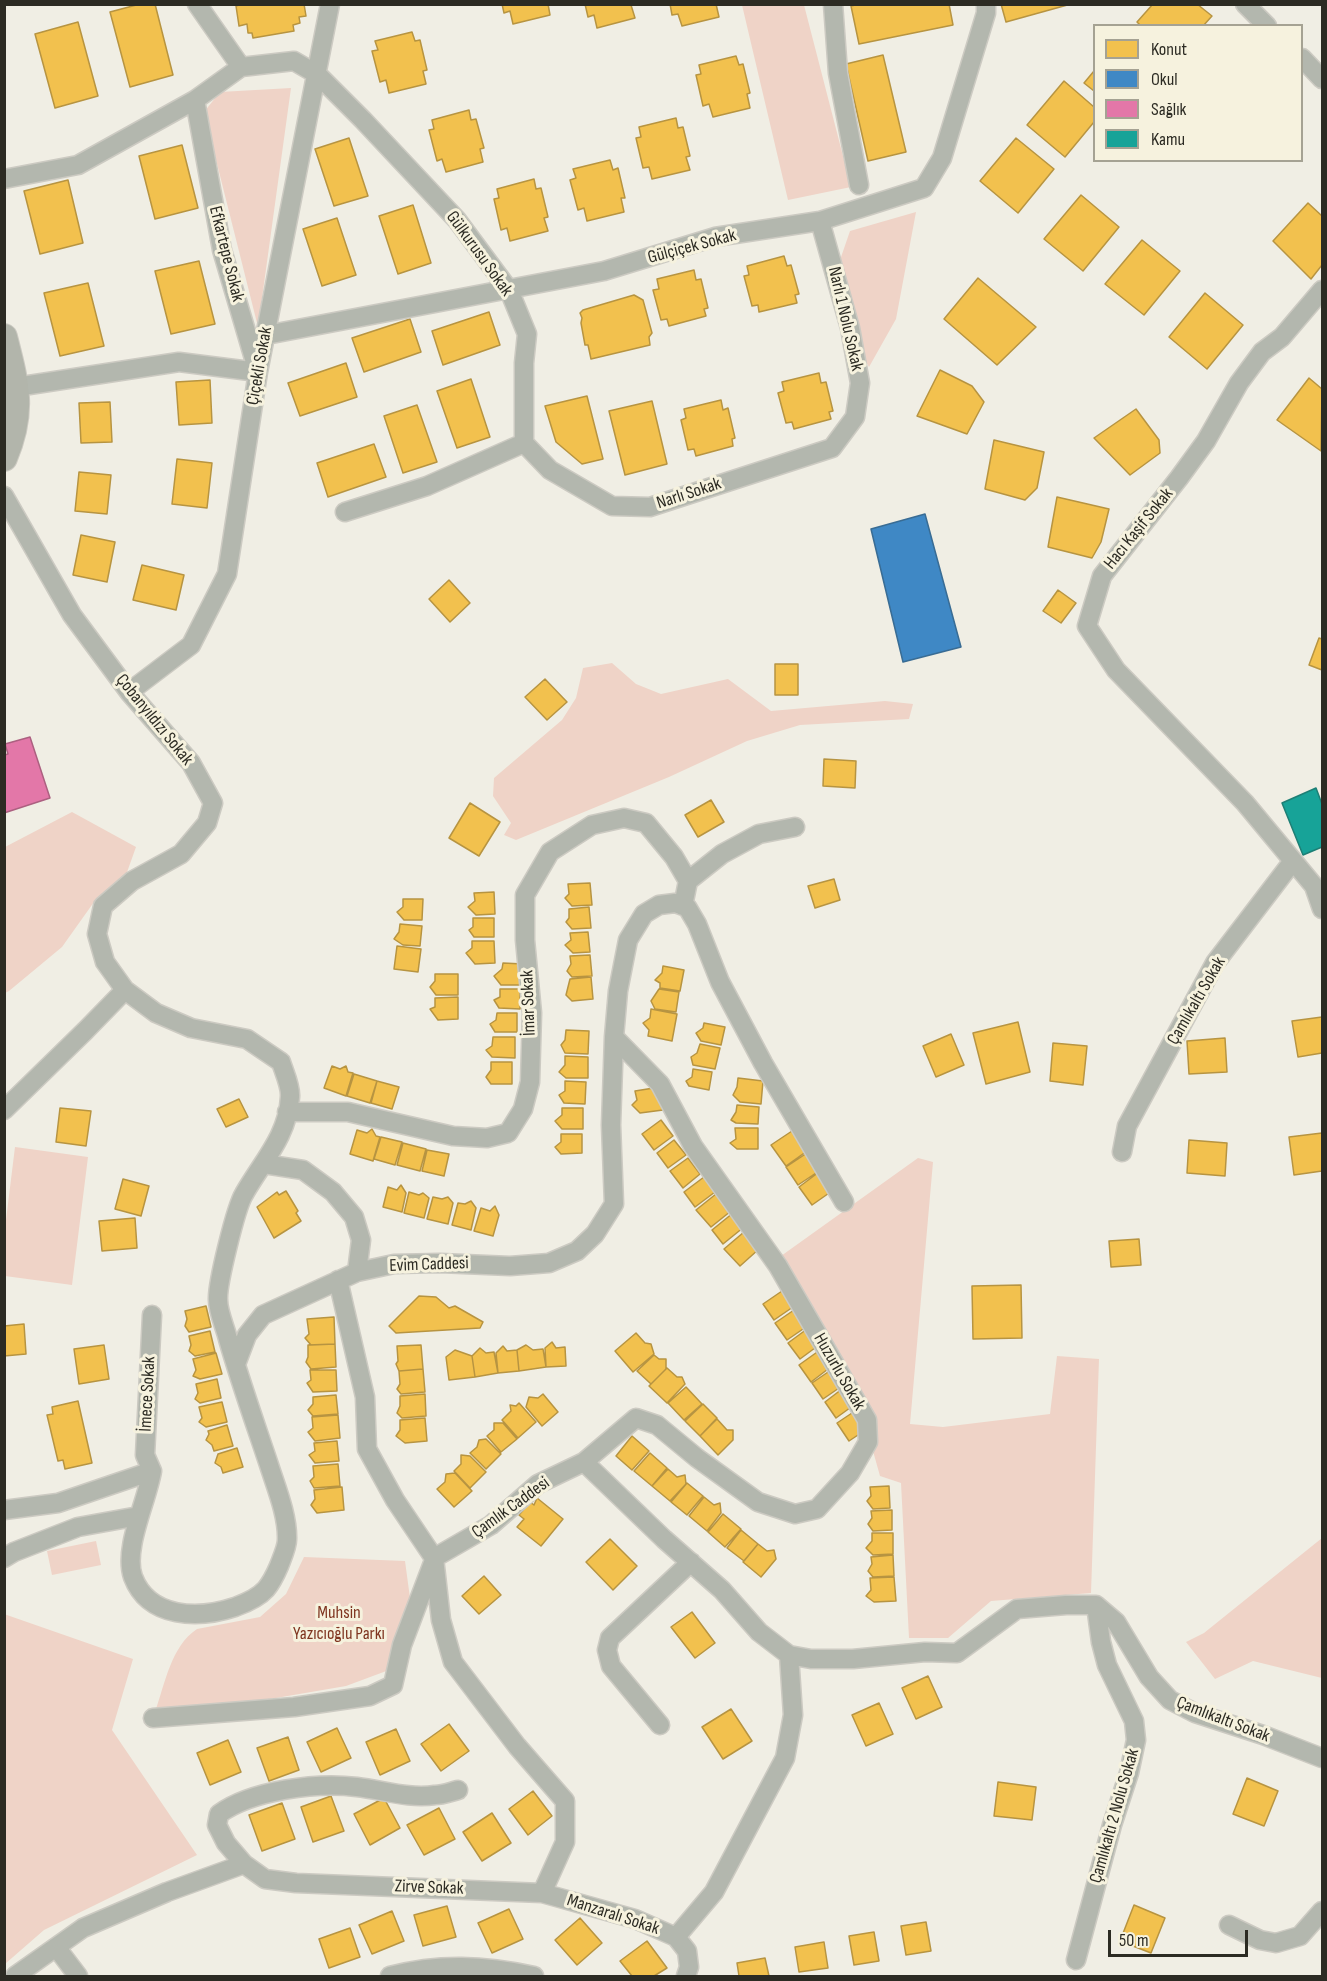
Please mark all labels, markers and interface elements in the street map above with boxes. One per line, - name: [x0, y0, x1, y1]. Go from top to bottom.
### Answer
- legend: [1093, 24, 1303, 162]
- text: Konut: [1151, 39, 1187, 60]
- text: Okul: [1151, 69, 1178, 90]
- text: Sağlık: [1151, 99, 1186, 120]
- text: Kamu: [1151, 129, 1185, 150]
- street label: Efkartepe Sokak: [204, 204, 248, 304]
- street label: Gülkurusu Sokak: [441, 207, 517, 301]
- street label: Gülçiçek Sokak: [646, 225, 738, 269]
- street label: Narlı 1 Nolu Sokak: [823, 265, 867, 373]
- street label: Çiçekli Sokak: [242, 325, 278, 407]
- street label: Narlı Sokak: [654, 473, 724, 515]
- street label: Hacı Kaşif Sokak: [1100, 484, 1178, 574]
- street label: Çobanyıldızı Sokak: [111, 670, 197, 770]
- street label: Çamlıkaltı Sokak: [1163, 953, 1231, 1049]
- street label: İmar Sokak: [517, 970, 541, 1036]
- street label: Evim Caddesi: [389, 1253, 469, 1277]
- street label: Huzurlu Sokak: [808, 1330, 870, 1414]
- street label: İmece Sokak: [135, 1356, 161, 1432]
- street label: Çamlık Caddesi: [468, 1473, 554, 1543]
- park label: Muhsin Yazıcıoğlu Parkı: [293, 1602, 385, 1644]
- street label: Çamlıkaltı Sokak: [1173, 1692, 1273, 1748]
- street label: Çamlıkaltı 2 Nolu Sokak: [1085, 1746, 1145, 1886]
- street label: Zirve Sokak: [394, 1876, 464, 1900]
- street label: Manzaralı Sokak: [564, 1890, 662, 1940]
- scale bar: [1111, 1918, 1250, 1956]
- text: 50 m: [1119, 1930, 1149, 1951]

